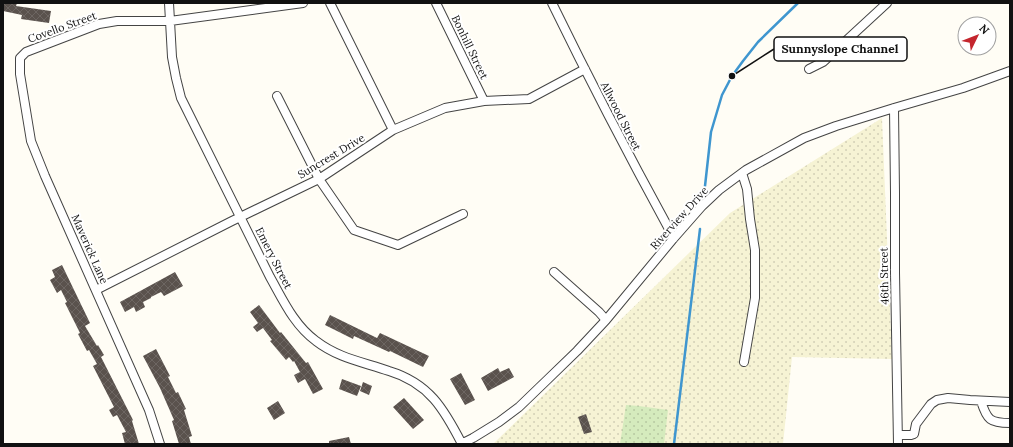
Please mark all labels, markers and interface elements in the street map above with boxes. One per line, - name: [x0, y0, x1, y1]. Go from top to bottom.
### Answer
- street label: Covello Street: [26, 8, 99, 46]
- street label: Bonhill Street: [448, 13, 492, 82]
- north arrow: [957, 16, 997, 56]
- text: N: [976, 21, 993, 37]
- callout: Sunnyslope Channel: [774, 37, 907, 61]
- text: Sunnyslope Channel: [782, 41, 899, 56]
- street label: Allwood Street: [597, 79, 645, 153]
- street label: Suncrest Drive: [295, 130, 367, 181]
- street label: Riverview Drive: [647, 184, 711, 252]
- street label: Maverick Lane: [68, 212, 112, 286]
- street label: Emery Street: [252, 225, 296, 292]
- street label: 46th Street: [876, 247, 891, 305]

